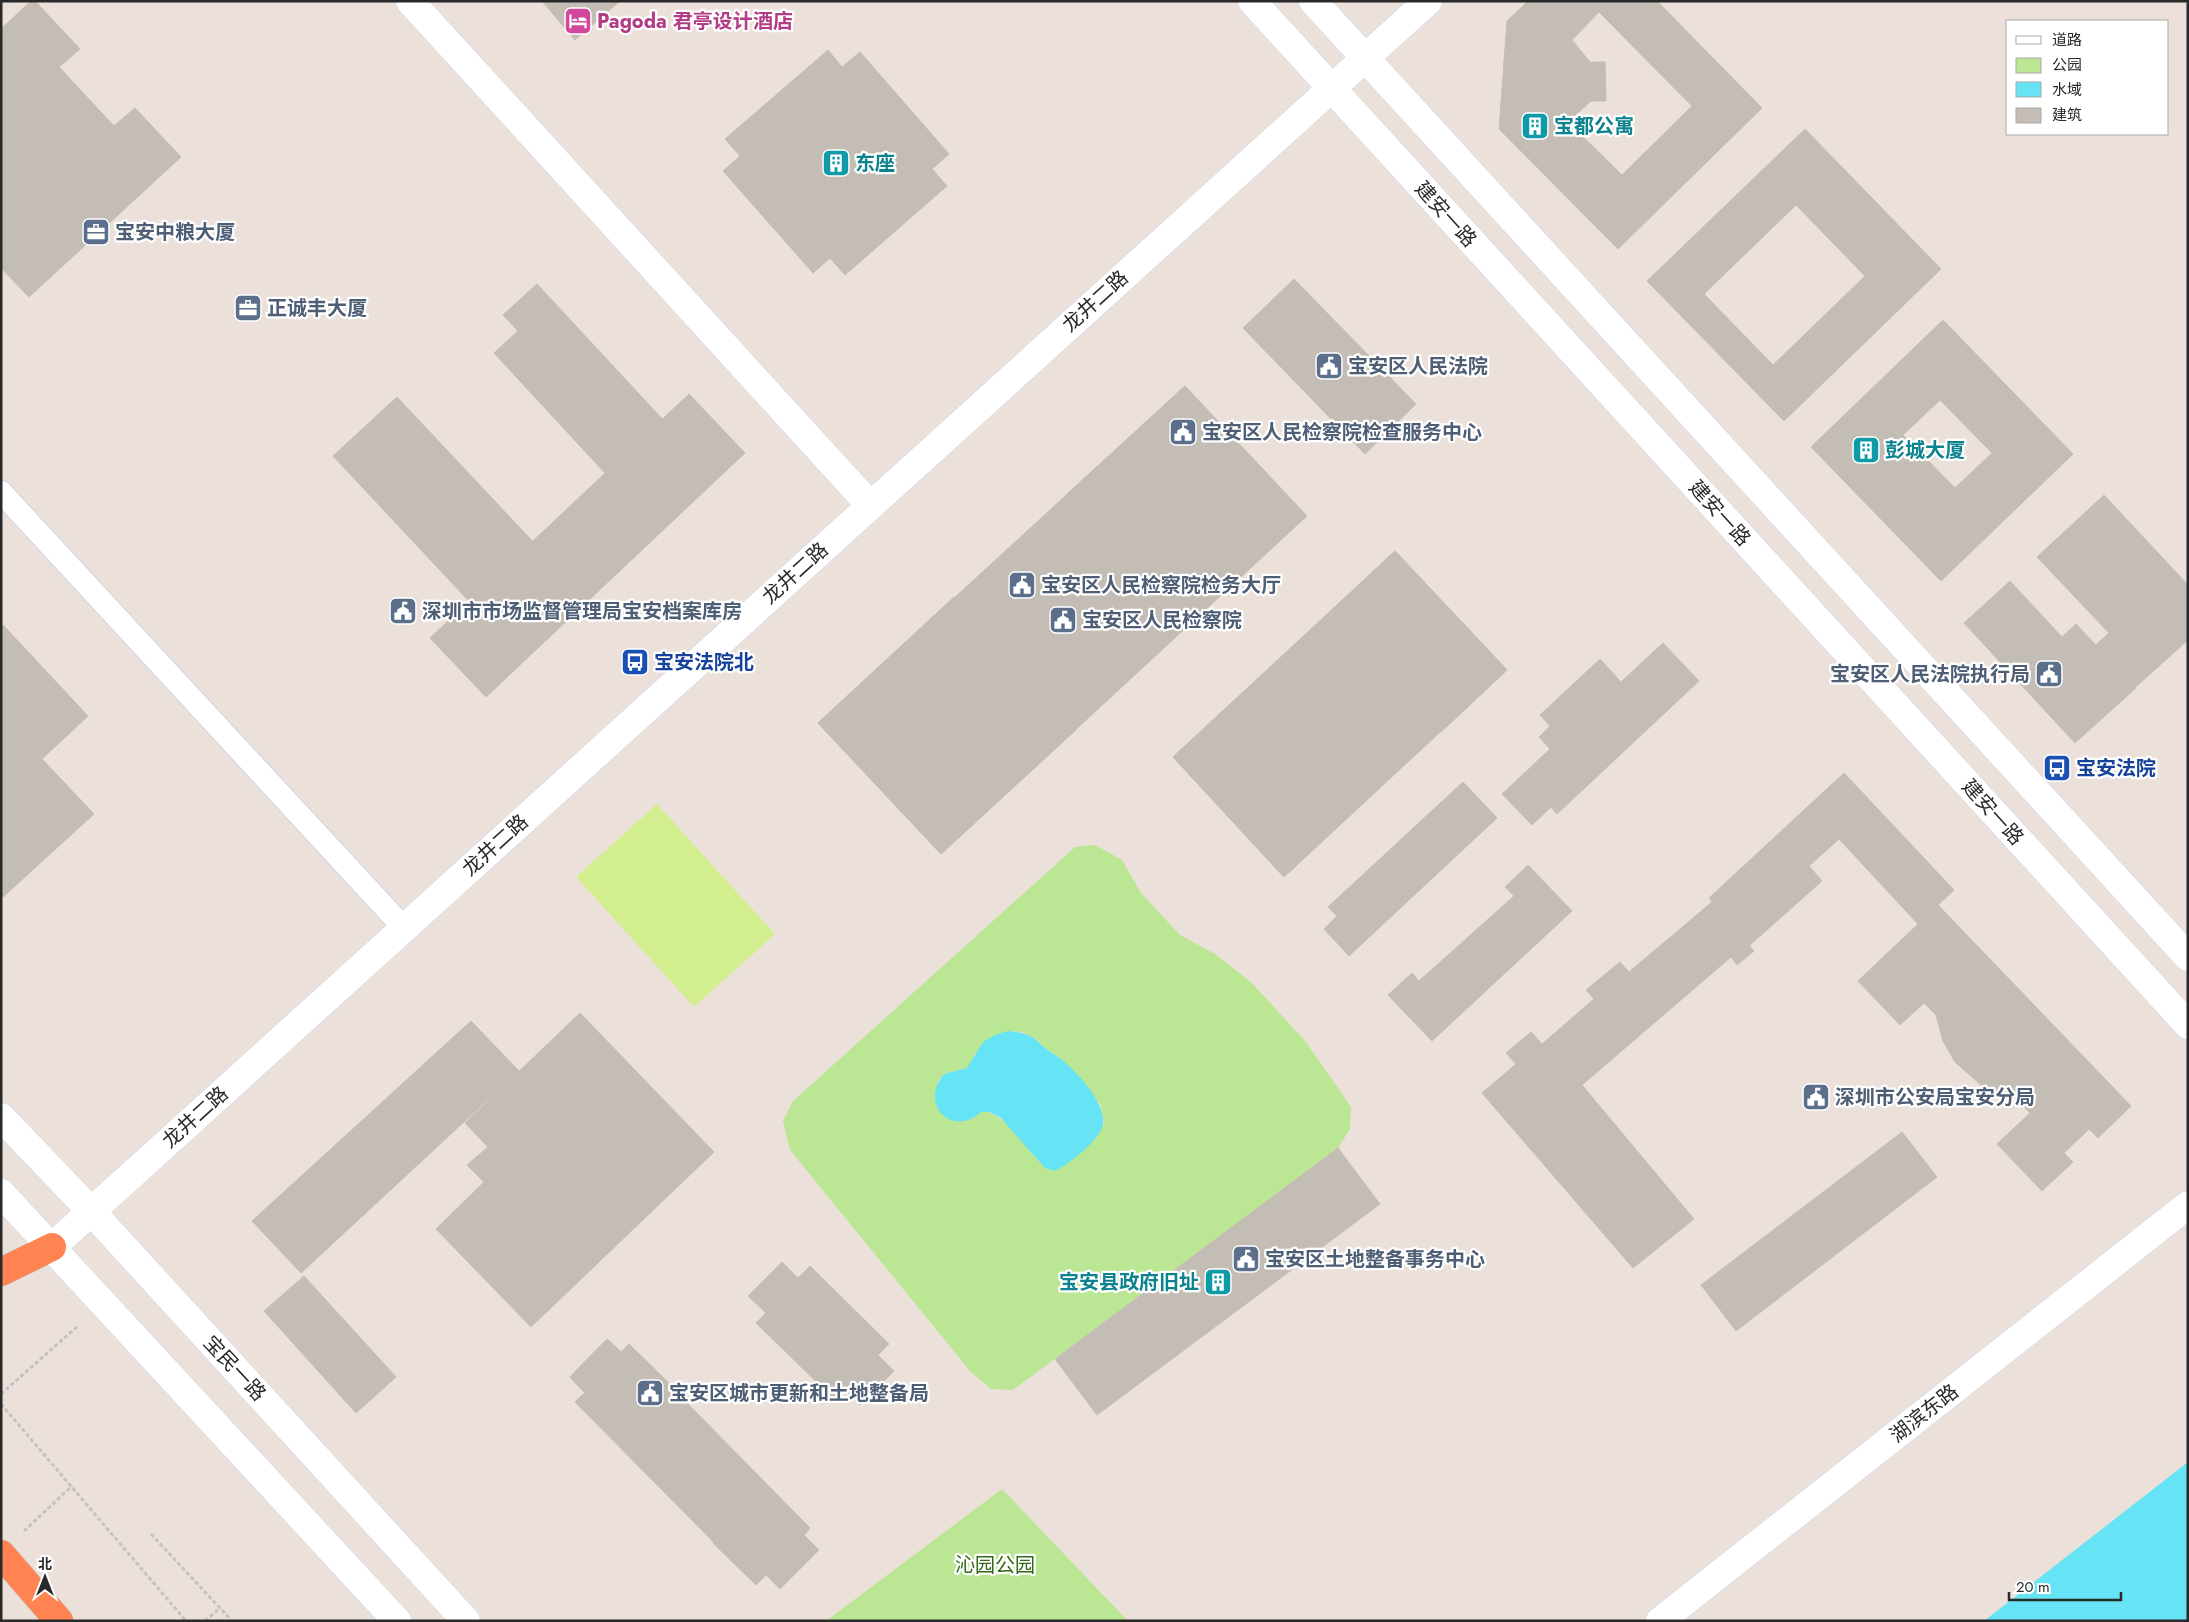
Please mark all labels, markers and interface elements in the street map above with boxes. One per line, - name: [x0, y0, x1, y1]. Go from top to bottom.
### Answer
- hotel icon: Pagoda 君亭设计酒店: [563, 6, 593, 36]
- place label: Pagoda 君亭设计酒店: [597, 7, 793, 36]
- legend: [2006, 20, 2169, 135]
- text: 道路: [2052, 29, 2082, 51]
- text: 公园: [2052, 54, 2082, 76]
- text: 水域: [2052, 79, 2082, 101]
- text: 建筑: [2052, 104, 2082, 126]
- building icon: 宝都公寓: [1520, 111, 1550, 141]
- place label: 宝都公寓: [1554, 112, 1634, 141]
- building icon: 东座: [821, 148, 851, 178]
- place label: 东座: [855, 149, 895, 178]
- street label: 建安一路: [1408, 175, 1483, 254]
- office icon: 宝安中粮大厦: [81, 217, 111, 247]
- place label: 宝安中粮大厦: [115, 218, 235, 247]
- street label: 龙井二路: [1056, 264, 1135, 339]
- office icon: 正诚丰大厦: [233, 293, 263, 323]
- place label: 正诚丰大厦: [267, 294, 367, 323]
- public building icon: 宝安区人民法院: [1314, 351, 1344, 381]
- place label: 宝安区人民法院: [1348, 352, 1488, 381]
- public building icon: 宝安区人民检察院检查服务中心: [1168, 417, 1198, 447]
- place label: 宝安区人民检察院检查服务中心: [1202, 418, 1482, 447]
- building icon: 彭城大厦: [1851, 435, 1881, 465]
- place label: 彭城大厦: [1885, 436, 1965, 465]
- street label: 建安一路: [1682, 474, 1757, 553]
- street label: 龙井二路: [756, 536, 835, 611]
- public building icon: 宝安区人民检察院检务大厅: [1007, 570, 1037, 600]
- place label: 宝安区人民检察院检务大厅: [1041, 571, 1281, 600]
- public building icon: 深圳市市场监督管理局宝安档案库房: [388, 596, 418, 626]
- place label: 深圳市市场监督管理局宝安档案库房: [422, 597, 742, 626]
- public building icon: 宝安区人民检察院: [1048, 605, 1078, 635]
- place label: 宝安区人民检察院: [1082, 606, 1242, 635]
- bus stop icon: 宝安法院北: [620, 647, 650, 677]
- place label: 宝安法院北: [654, 648, 754, 677]
- public building icon: 宝安区人民法院执行局: [2034, 659, 2064, 689]
- place label: 宝安区人民法院执行局: [1830, 660, 2030, 689]
- bus stop icon: 宝安法院: [2042, 753, 2072, 783]
- place label: 宝安法院: [2076, 754, 2156, 783]
- street label: 建安一路: [1955, 773, 2030, 852]
- street label: 龙井二路: [456, 808, 535, 883]
- street label: 龙井二路: [156, 1080, 235, 1155]
- public building icon: 深圳市公安局宝安分局: [1801, 1082, 1831, 1112]
- place label: 深圳市公安局宝安分局: [1835, 1083, 2035, 1112]
- public building icon: 宝安区土地整备事务中心: [1231, 1244, 1261, 1274]
- place label: 宝安区土地整备事务中心: [1265, 1245, 1485, 1274]
- building icon: 宝安县政府旧址: [1203, 1267, 1233, 1297]
- place label: 宝安县政府旧址: [1059, 1268, 1199, 1297]
- street label: 宝民一路: [197, 1329, 273, 1407]
- street label: 湖滨东路: [1884, 1377, 1965, 1449]
- public building icon: 宝安区城市更新和土地整备局: [635, 1378, 665, 1408]
- place label: 宝安区城市更新和土地整备局: [669, 1379, 929, 1408]
- park label: 沁园公园: [955, 1551, 1035, 1580]
- north arrow: [20, 1552, 70, 1602]
- text: 北: [38, 1554, 52, 1574]
- scale bar: [2009, 1570, 2122, 1602]
- text: 20 m: [2016, 1576, 2050, 1598]

